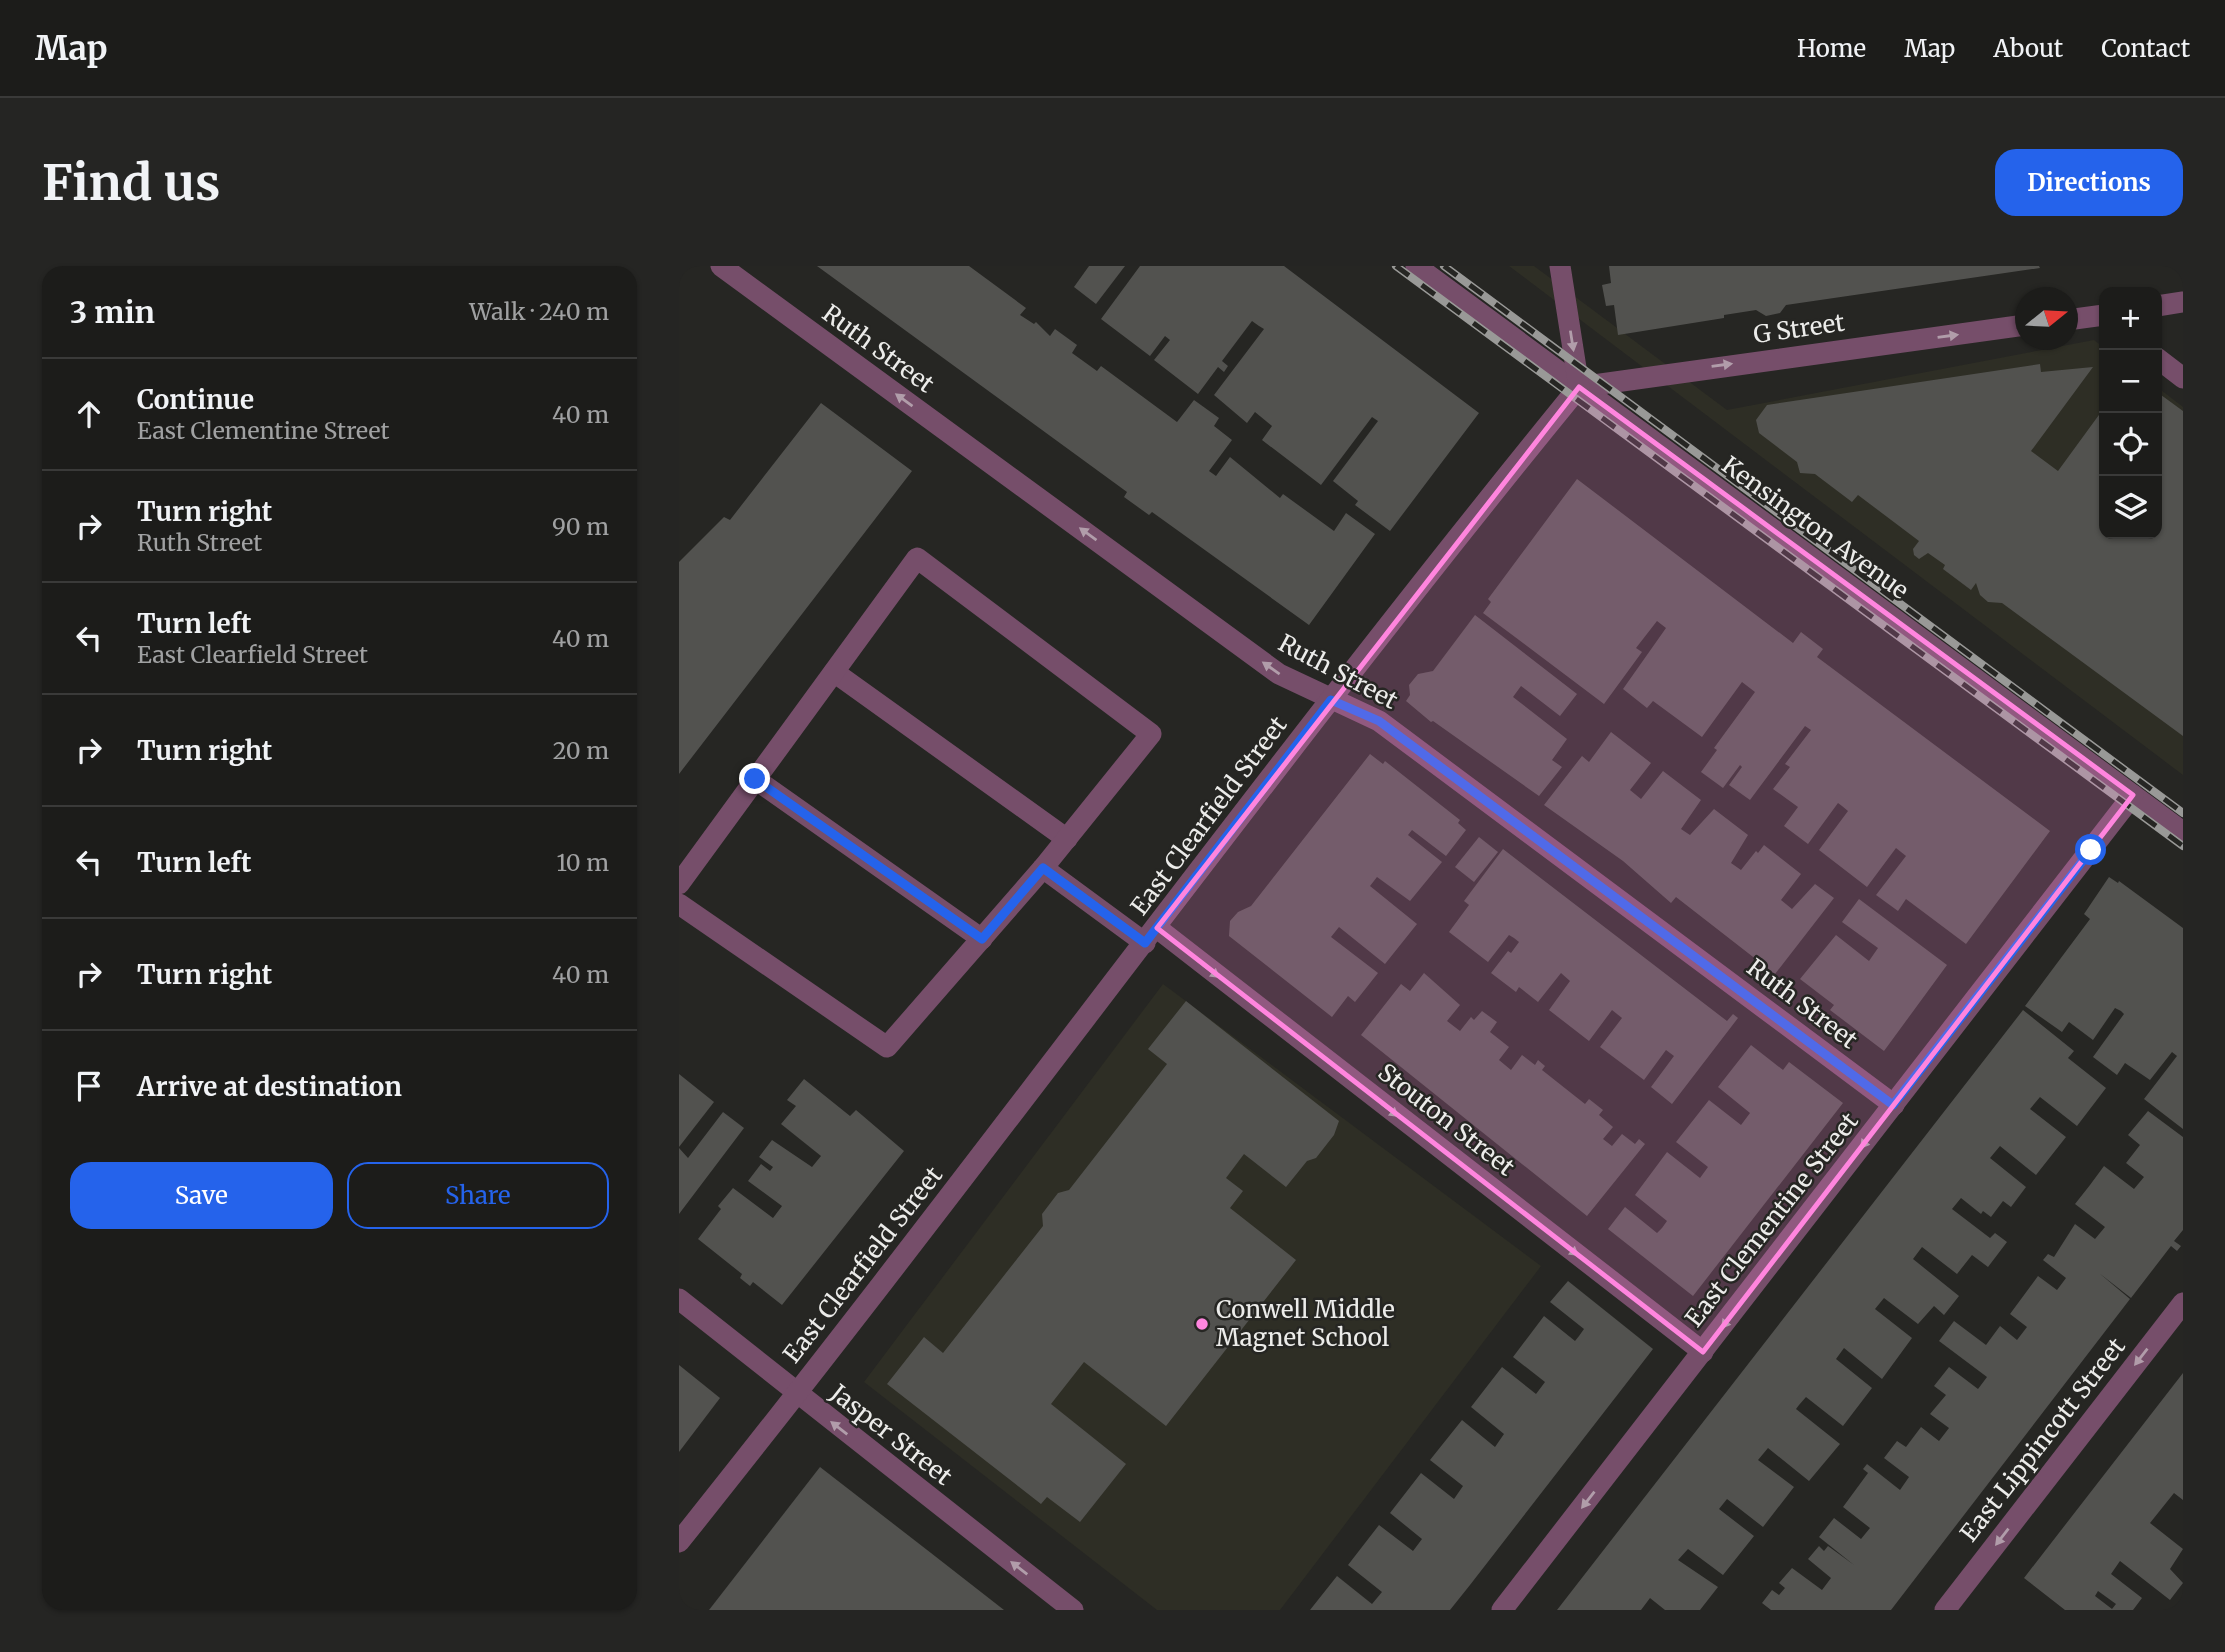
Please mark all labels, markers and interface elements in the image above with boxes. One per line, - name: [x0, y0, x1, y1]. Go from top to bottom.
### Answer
- text: Map: [35, 28, 108, 69]
- text: Home: [1797, 33, 1866, 64]
- text: Map: [1904, 33, 1955, 64]
- text: About: [1993, 33, 2063, 64]
- text: Contact: [2101, 33, 2190, 64]
- button: Directions: [1995, 149, 2183, 216]
- text: Find us: [42, 152, 220, 213]
- north arrow: [2015, 287, 2078, 350]
- map controls: [2099, 287, 2162, 539]
- button: +: [2099, 287, 2162, 350]
- text: 3 min: [70, 293, 155, 331]
- text: Walk · 240 m: [469, 297, 609, 326]
- street label: Ruth Street: [816, 298, 941, 400]
- street label: G Street: [1751, 307, 1847, 350]
- one-way arrow: [1567, 330, 1578, 352]
- one-way arrow: [1937, 330, 1959, 341]
- button: −: [2099, 350, 2162, 413]
- one-way arrow: [1711, 360, 1733, 371]
- text: Continue: [137, 383, 254, 416]
- one-way arrow: [895, 393, 913, 407]
- icon: ahead: [70, 395, 108, 433]
- text: 40 m: [552, 400, 609, 429]
- button: locate: [2099, 413, 2162, 476]
- text: East Clementine Street: [137, 416, 389, 445]
- street label: Kensington Avenue: [1716, 449, 1915, 606]
- button: layers: [2099, 476, 2162, 539]
- text: Turn right: [137, 495, 272, 528]
- icon: right: [70, 507, 108, 545]
- text: 90 m: [552, 512, 609, 541]
- one-way arrow: [1079, 527, 1097, 542]
- text: Ruth Street: [137, 528, 262, 557]
- text: Turn left: [137, 607, 251, 640]
- icon: left: [70, 619, 108, 657]
- text: 40 m: [552, 624, 609, 653]
- street label: Ruth Street: [1273, 627, 1404, 716]
- text: East Clearfield Street: [137, 640, 368, 669]
- one-way arrow: [1262, 661, 1280, 675]
- street label: East Clearfield Street: [1124, 710, 1294, 921]
- icon: right: [70, 731, 108, 769]
- text: Turn right: [137, 734, 272, 767]
- text: 20 m: [553, 736, 609, 765]
- route end: [739, 763, 770, 794]
- route start: [2075, 834, 2106, 865]
- icon: left: [70, 843, 108, 881]
- text: Turn left: [137, 846, 251, 879]
- text: 10 m: [556, 848, 609, 877]
- street label: Ruth Street: [1741, 952, 1864, 1056]
- icon: right: [70, 955, 108, 993]
- text: Turn right: [137, 958, 272, 991]
- text: 40 m: [552, 960, 609, 989]
- one-way arrow: [1201, 963, 1219, 978]
- street label: Stouton Street: [1372, 1057, 1521, 1183]
- icon: arrive: [70, 1067, 108, 1105]
- text: Arrive at destination: [137, 1070, 402, 1103]
- one-way arrow: [1381, 1102, 1399, 1117]
- street label: East Clementine Street: [1678, 1106, 1865, 1333]
- one-way arrow: [1859, 1130, 1874, 1148]
- street label: East Clearfield Street: [776, 1160, 949, 1369]
- button: Save: [70, 1162, 333, 1229]
- button: Share: [347, 1162, 609, 1229]
- one-way arrow: [1561, 1242, 1579, 1257]
- place label: Conwell Middle Magnet School: [1216, 1294, 1395, 1353]
- one-way arrow: [1722, 1311, 1736, 1329]
- marker: Conwell Middle Magnet School: [1194, 1316, 1210, 1332]
- street label: East Lippincott Street: [1953, 1331, 2132, 1548]
- one-way arrow: [2135, 1348, 2149, 1366]
- street label: Jasper Street: [824, 1377, 959, 1492]
- one-way arrow: [831, 1421, 849, 1436]
- one-way arrow: [1581, 1490, 1596, 1508]
- one-way arrow: [1994, 1527, 2009, 1545]
- one-way arrow: [1010, 1561, 1028, 1576]

